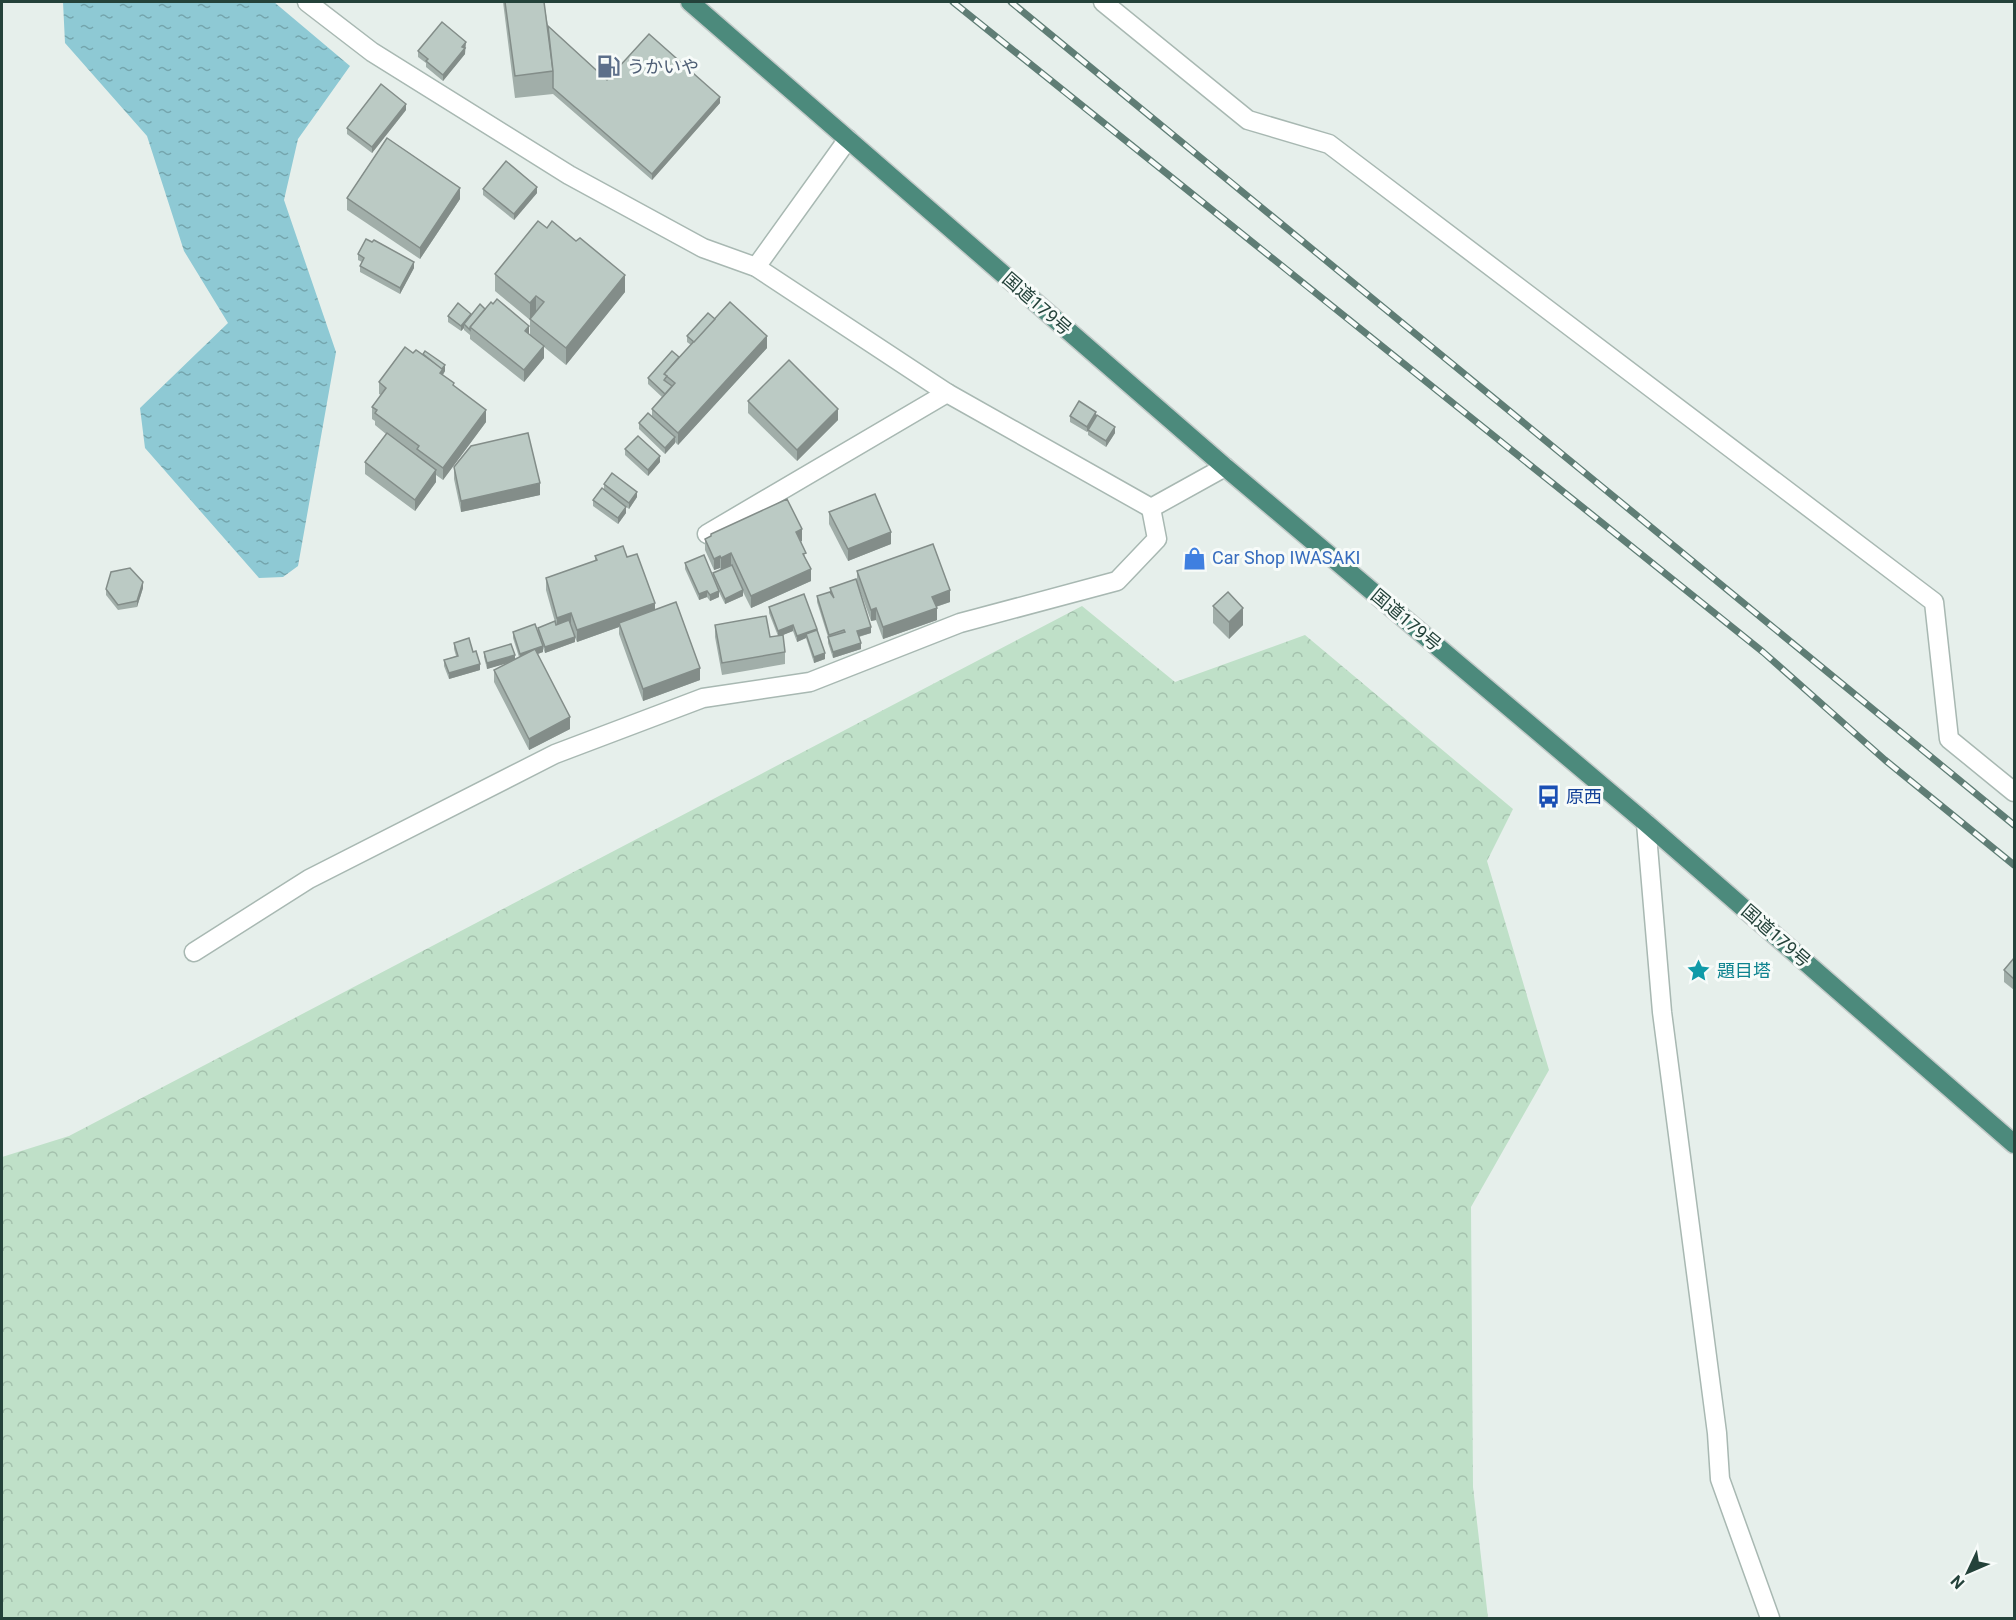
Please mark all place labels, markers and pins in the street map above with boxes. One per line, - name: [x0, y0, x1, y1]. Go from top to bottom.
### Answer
- fuel station icon: うかいや: [596, 54, 622, 80]
- place label: うかいや: [627, 56, 699, 77]
- shop icon: Car Shop IWASAKI: [1181, 545, 1207, 571]
- place label: Car Shop IWASAKI: [1212, 547, 1360, 568]
- bus stop icon: 原西: [1535, 784, 1561, 810]
- place label: 原西: [1566, 786, 1602, 807]
- place icon: 題目塔: [1686, 958, 1712, 984]
- place label: 題目塔: [1717, 960, 1771, 981]

